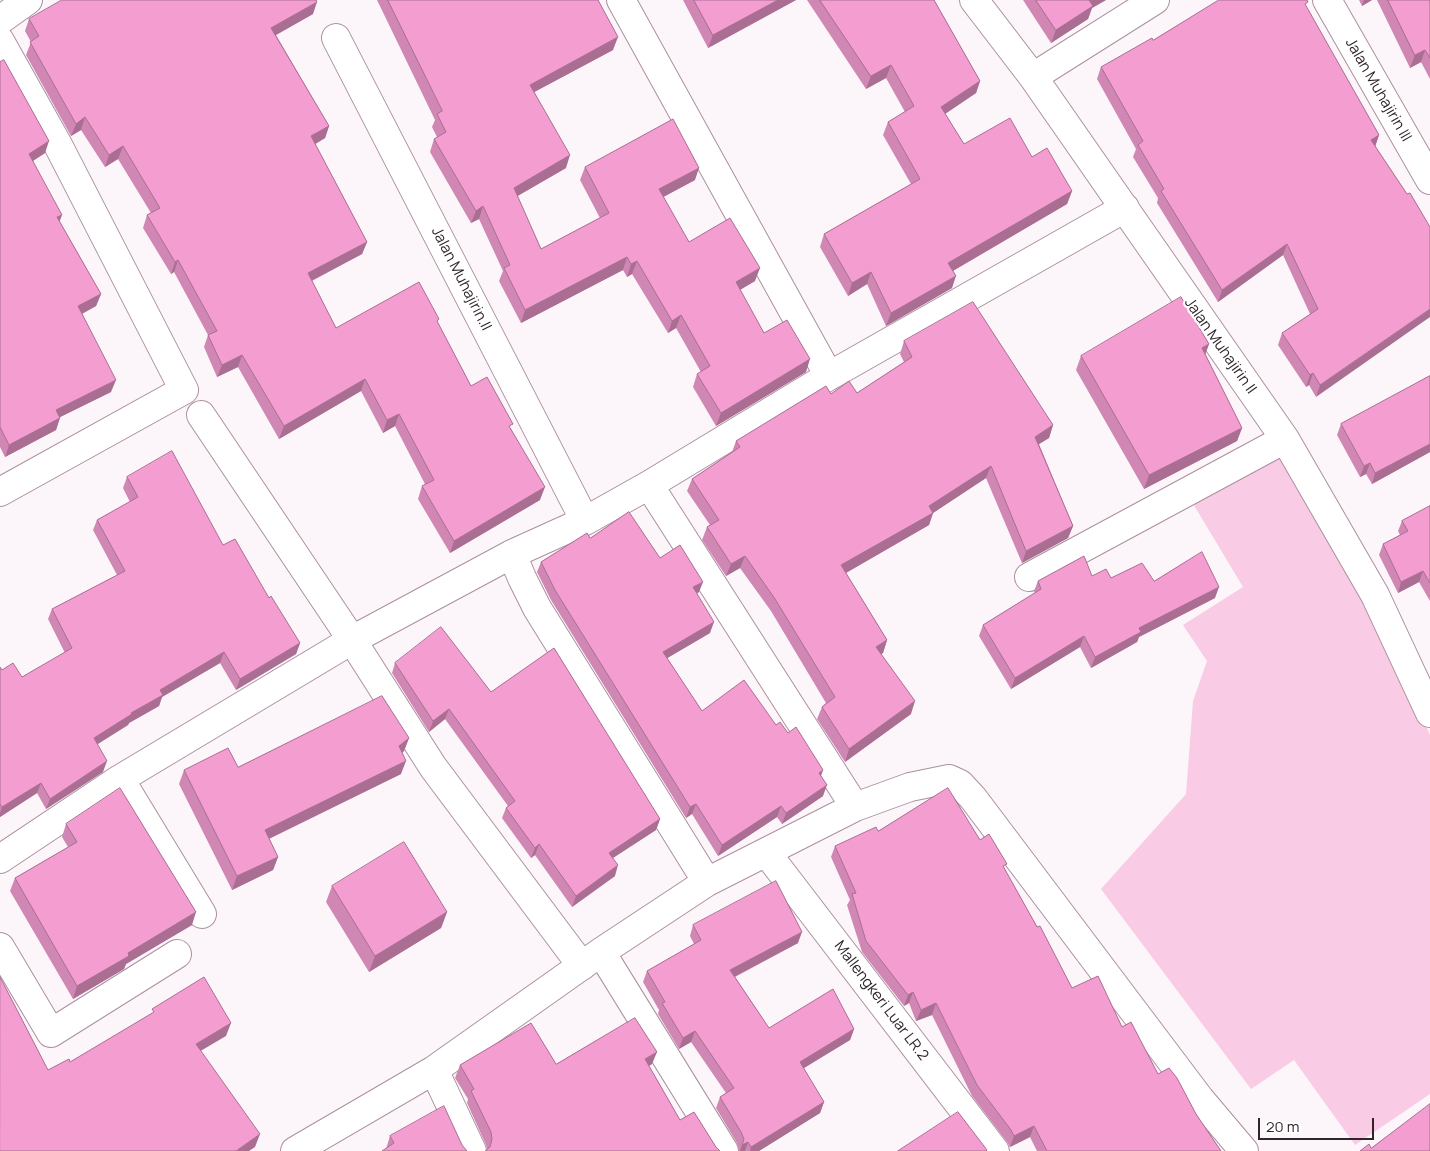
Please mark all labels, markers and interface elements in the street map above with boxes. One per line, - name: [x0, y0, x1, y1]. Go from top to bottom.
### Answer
- street label: Jalan Muhajirin III: [1341, 35, 1415, 145]
- street label: Jalan Muhajirin.II: [427, 224, 495, 334]
- street label: Jalan Muhajirin II: [1180, 295, 1260, 397]
- street label: Mallengkeri Luar LR.2: [830, 938, 932, 1064]
- scale bar: [1260, 1108, 1376, 1140]
- text: 20 m: [1266, 1116, 1299, 1137]

